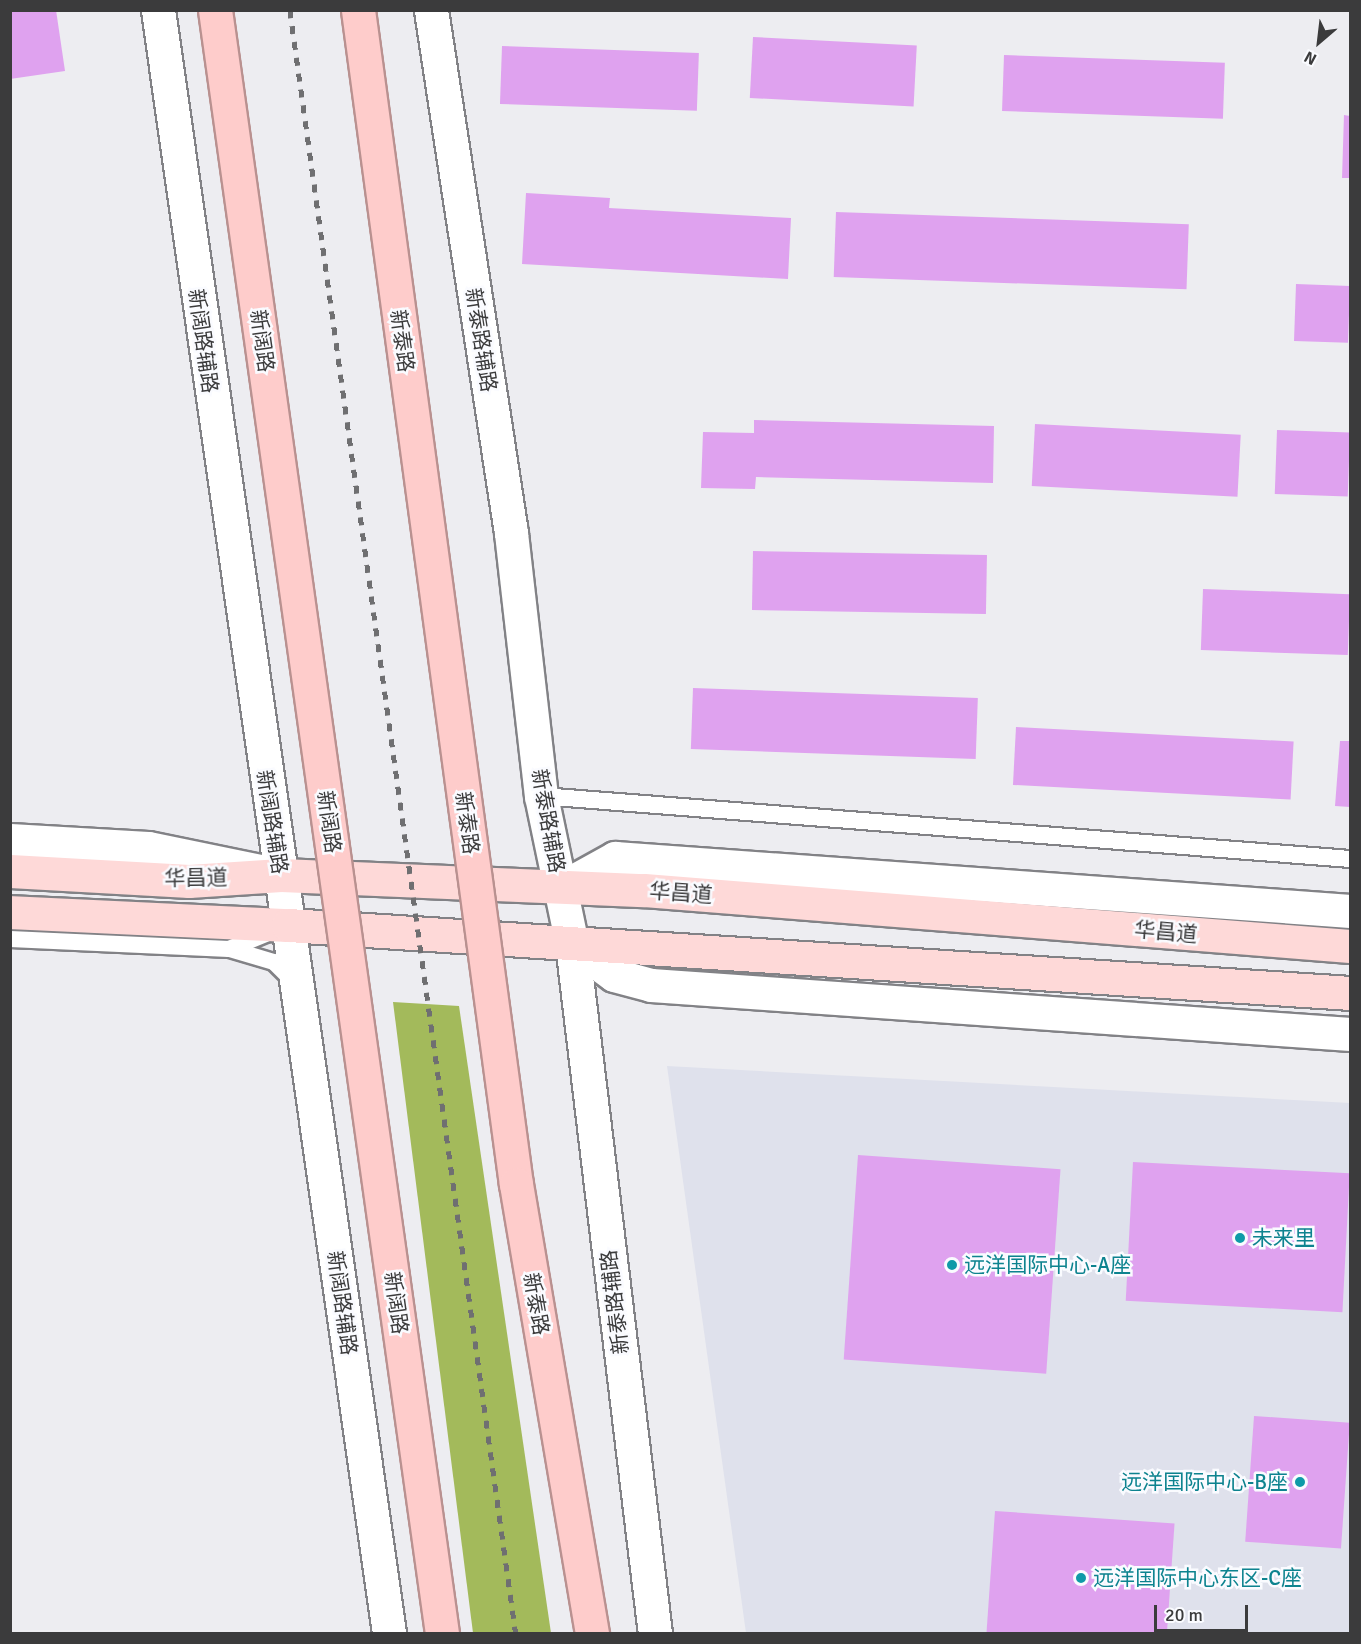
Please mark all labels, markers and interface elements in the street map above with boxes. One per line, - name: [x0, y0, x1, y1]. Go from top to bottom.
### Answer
- north arrow: [1289, 12, 1349, 72]
- text: N: [1301, 46, 1320, 69]
- street label: 新泰路辅路: [460, 286, 502, 394]
- street label: 新阔路辅路: [183, 287, 223, 395]
- street label: 新阔路: [245, 308, 279, 374]
- street label: 新泰路: [385, 308, 419, 374]
- street label: 新泰路辅路: [526, 767, 570, 875]
- street label: 新阔路辅路: [251, 768, 293, 876]
- street label: 新阔路: [312, 789, 346, 855]
- street label: 新泰路: [450, 790, 484, 856]
- street label: 华昌道: [164, 865, 228, 891]
- street label: 华昌道: [649, 878, 713, 908]
- street label: 华昌道: [1134, 917, 1198, 947]
- place label: 未来里: [1252, 1225, 1315, 1251]
- marker: 未来里: [1233, 1231, 1247, 1245]
- street label: 新泰路辅路: [596, 1248, 634, 1356]
- street label: 新阔路辅路: [322, 1249, 362, 1357]
- place label: 远洋国际中心-A座: [964, 1252, 1131, 1278]
- marker: 远洋国际中心-A座: [945, 1258, 959, 1272]
- street label: 新阔路: [379, 1270, 413, 1336]
- street label: 新泰路: [518, 1271, 554, 1337]
- place label: 远洋国际中心-B座: [1121, 1469, 1288, 1495]
- marker: 远洋国际中心-B座: [1293, 1475, 1307, 1489]
- place label: 远洋国际中心东区-C座: [1093, 1565, 1302, 1591]
- marker: 远洋国际中心东区-C座: [1074, 1571, 1088, 1585]
- scale bar: [1157, 1593, 1252, 1631]
- text: 20 m: [1165, 1604, 1203, 1626]

